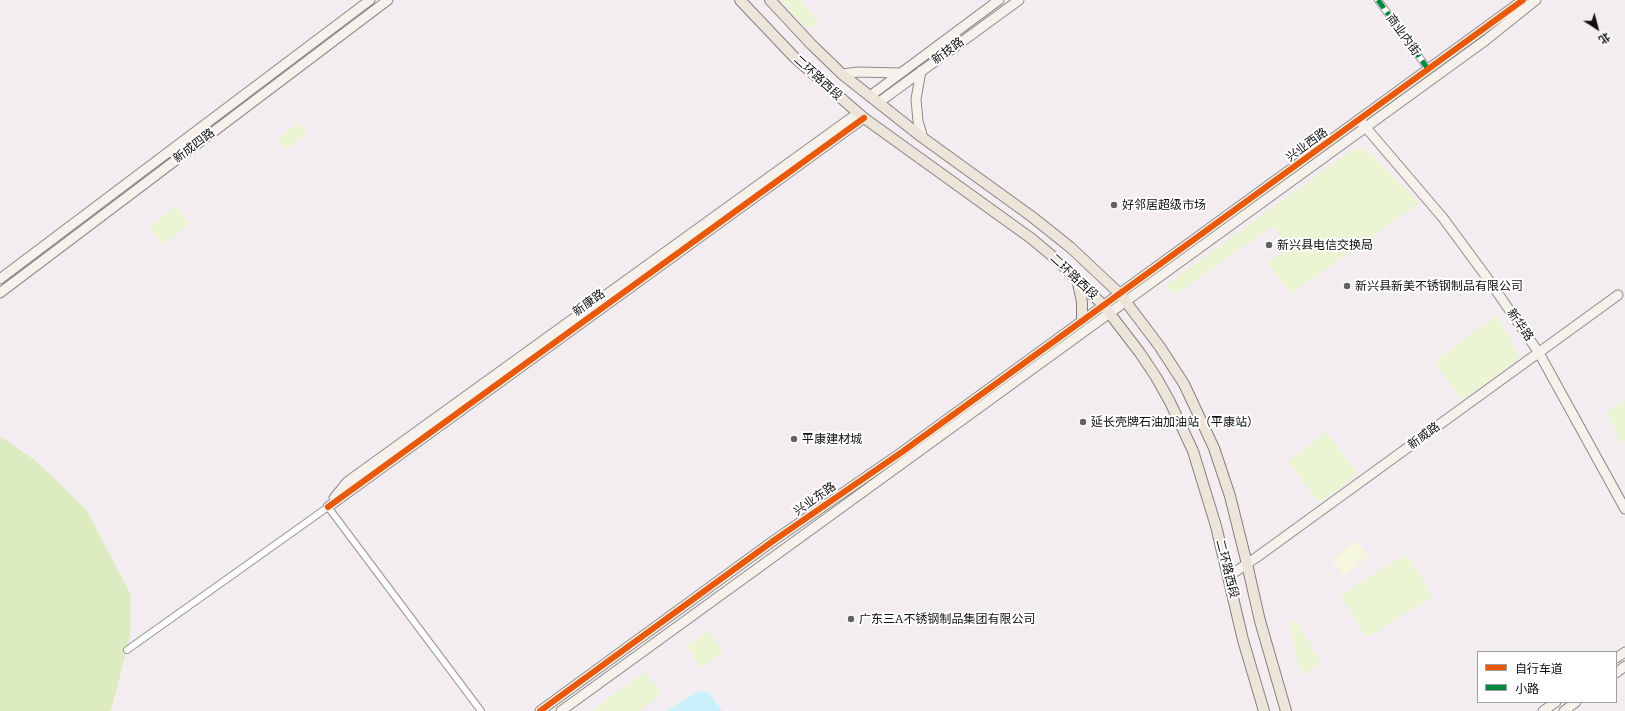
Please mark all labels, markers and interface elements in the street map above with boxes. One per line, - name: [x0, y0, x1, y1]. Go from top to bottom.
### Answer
- north arrow: [1577, 8, 1617, 48]
- street label: 商业内街: [1383, 11, 1423, 59]
- text: 北: [1596, 30, 1613, 47]
- street label: 新技路: [929, 35, 967, 67]
- street label: 二环路西段: [791, 53, 845, 103]
- street label: 兴业西路: [1283, 125, 1331, 165]
- street label: 新成四路: [170, 126, 218, 166]
- place label: 好邻居超级市场: [1122, 198, 1206, 212]
- marker: 好邻居超级市场: [1109, 200, 1119, 210]
- place label: 新兴县电信交换局: [1277, 238, 1373, 252]
- marker: 新兴县电信交换局: [1264, 240, 1274, 250]
- street label: 二环路西段: [1047, 251, 1101, 303]
- place label: 新兴县新美不锈钢制品有限公司: [1355, 279, 1523, 293]
- marker: 新兴县新美不锈钢制品有限公司: [1342, 281, 1352, 291]
- street label: 新康路: [570, 287, 608, 319]
- street label: 新华路: [1504, 306, 1536, 344]
- place label: 延长壳牌石油加油站（平康站）: [1091, 415, 1259, 429]
- marker: 延长壳牌石油加油站（平康站）: [1078, 417, 1088, 427]
- street label: 新威路: [1405, 420, 1443, 452]
- place label: 平康建材城: [802, 432, 862, 446]
- marker: 平康建材城: [789, 434, 799, 444]
- street label: 兴业东路: [791, 479, 839, 519]
- street label: 二环路西段: [1213, 538, 1241, 600]
- place label: 广东三A不锈钢制品集团有限公司: [859, 612, 1035, 626]
- marker: 广东三A不锈钢制品集团有限公司: [846, 614, 856, 624]
- legend: [1477, 651, 1617, 703]
- text: 自行车道: [1515, 662, 1563, 676]
- text: 小路: [1515, 682, 1539, 696]

